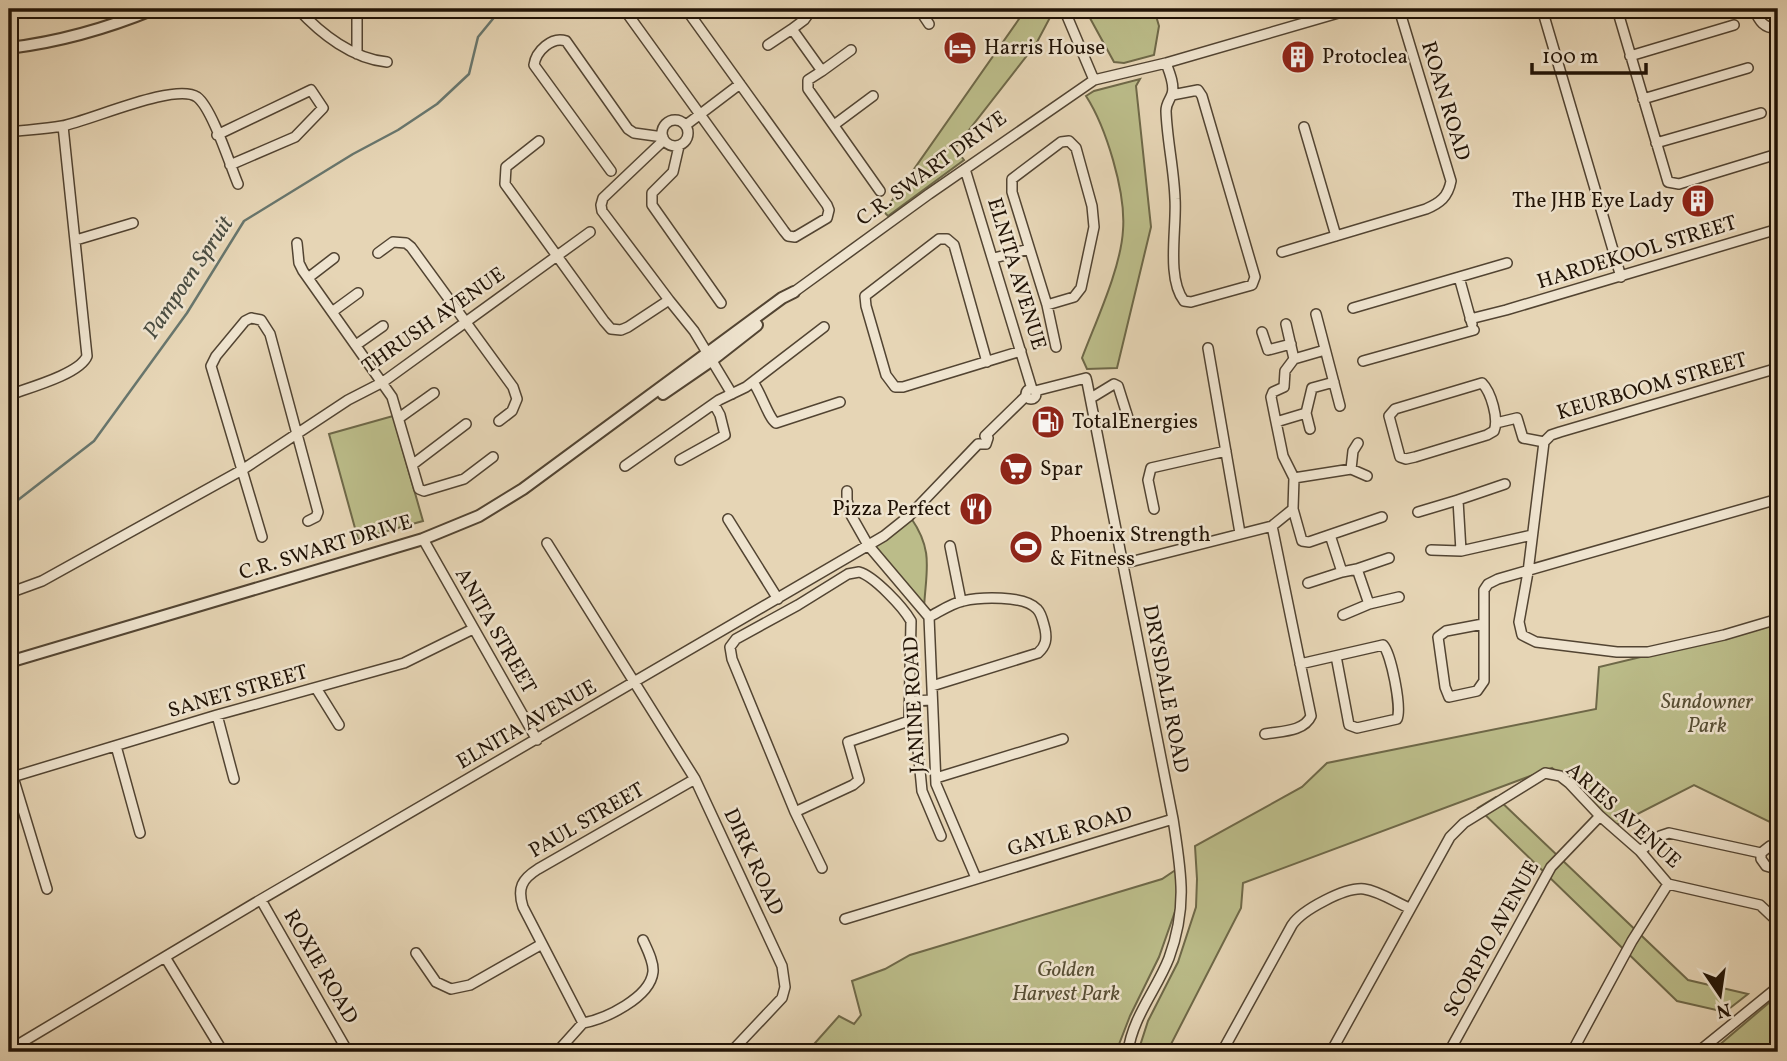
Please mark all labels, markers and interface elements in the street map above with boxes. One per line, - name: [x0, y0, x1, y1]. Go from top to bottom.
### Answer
- hotel icon: Harris House: [941, 29, 979, 67]
- scale bar: [1532, 32, 1645, 76]
- place label: Harris House: [984, 34, 1105, 63]
- building icon: Protoclea: [1279, 38, 1317, 76]
- street label: ROAN ROAD: [1413, 38, 1477, 164]
- place label: Protoclea: [1322, 43, 1408, 72]
- text: 100 m: [1542, 43, 1599, 72]
- street label: C.R. SWART DRIVE: [851, 104, 1013, 234]
- building icon: The JHB Eye Lady: [1679, 182, 1717, 220]
- place label: The JHB Eye Lady: [1512, 187, 1675, 216]
- street label: ELNITA AVENUE: [979, 194, 1053, 354]
- street label: HARDEKOOL STREET: [1534, 209, 1740, 297]
- water label: Pampoen Spruit: [136, 210, 242, 346]
- street label: THRUSH AVENUE: [357, 261, 511, 381]
- street label: KEURBOOM STREET: [1553, 346, 1751, 428]
- fuel station icon: TotalEnergies: [1029, 403, 1067, 441]
- place label: TotalEnergies: [1072, 408, 1198, 437]
- supermarket icon: Spar: [997, 450, 1035, 488]
- place label: Spar: [1040, 455, 1083, 484]
- restaurant icon: Pizza Perfect: [957, 490, 995, 528]
- place label: Pizza Perfect: [832, 495, 951, 524]
- street label: C.R. SWART DRIVE: [236, 508, 416, 588]
- place label: Phoenix Strength & Fitness: [1050, 521, 1211, 574]
- sports icon: Phoenix Strength & Fitness: [1007, 528, 1045, 566]
- street label: ANITA STREET: [447, 563, 543, 699]
- street label: DRYSDALE ROAD: [1134, 602, 1196, 776]
- street label: JANINE ROAD: [897, 636, 933, 774]
- street label: SANET STREET: [165, 658, 311, 726]
- street label: ELNITA AVENUE: [451, 673, 603, 777]
- park label: Sundowner Park: [1661, 688, 1753, 741]
- street label: ARIES AVENUE: [1559, 756, 1687, 876]
- street label: PAUL STREET: [524, 776, 650, 866]
- street label: GAYLE ROAD: [1004, 799, 1136, 865]
- street label: DIRK ROAD: [716, 804, 790, 920]
- street label: SCORPIO AVENUE: [1437, 856, 1547, 1022]
- street label: ROXIE ROAD: [276, 905, 364, 1029]
- park label: Golden Harvest Park: [1012, 956, 1120, 1009]
- north arrow: [1686, 960, 1756, 1030]
- text: N: [1714, 995, 1733, 1024]

